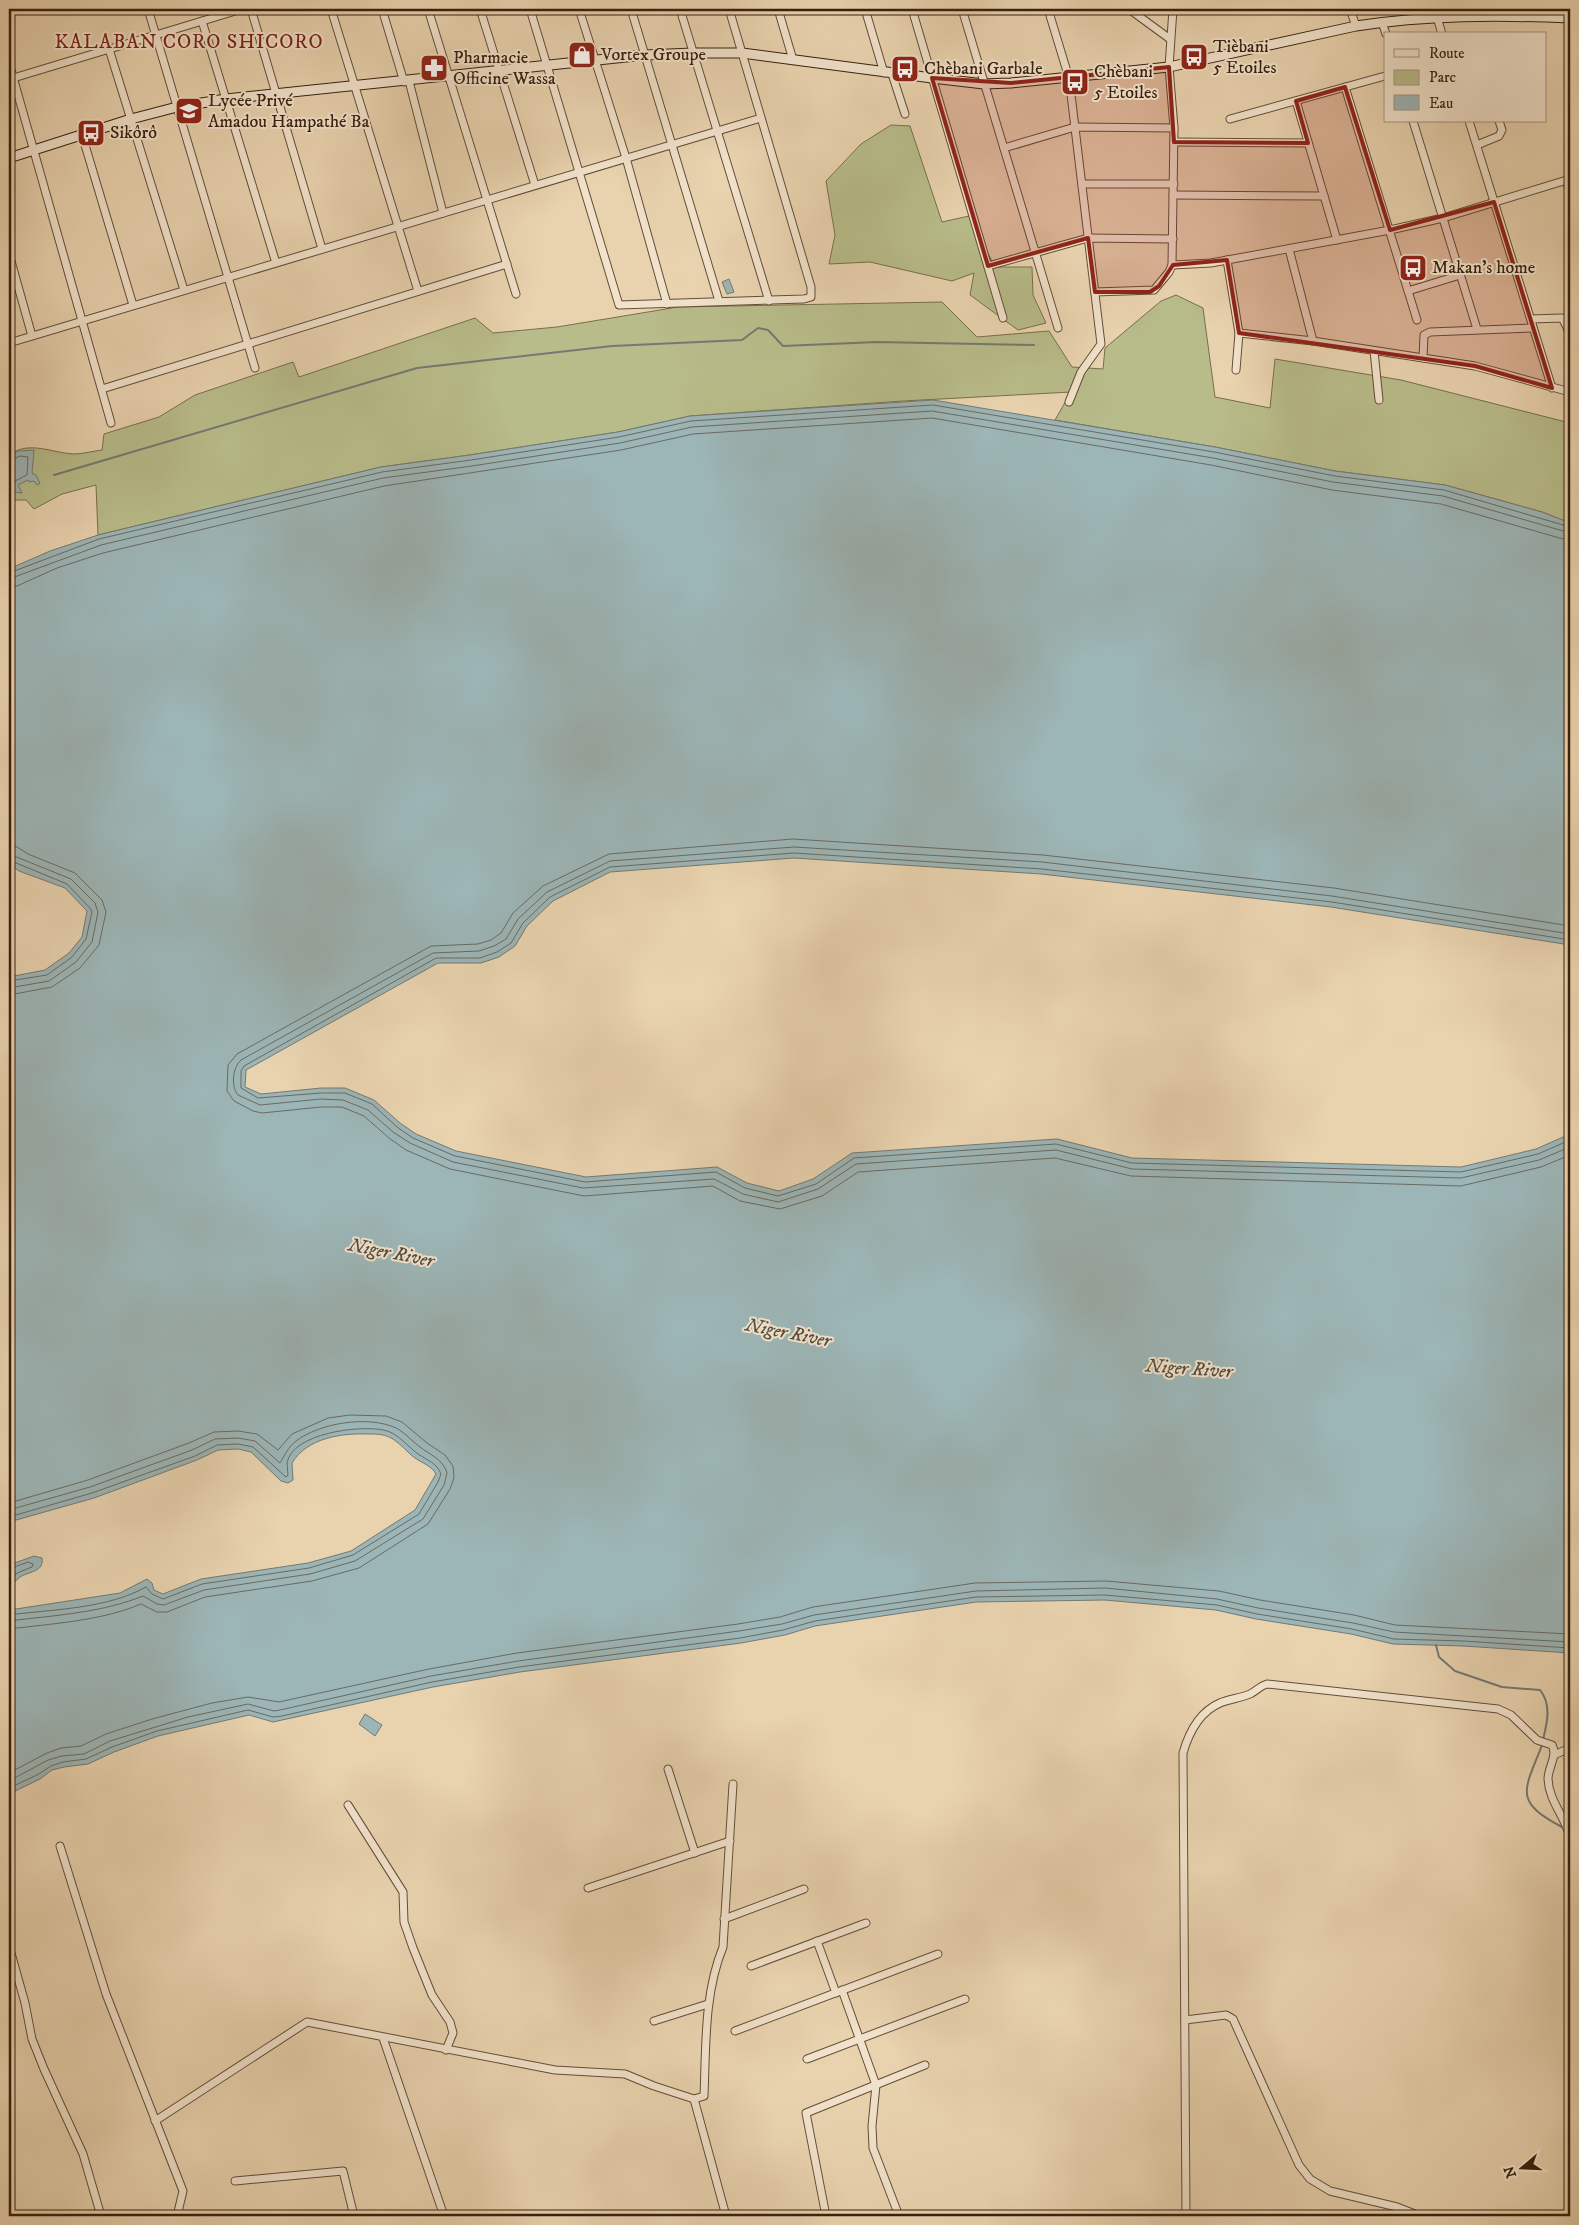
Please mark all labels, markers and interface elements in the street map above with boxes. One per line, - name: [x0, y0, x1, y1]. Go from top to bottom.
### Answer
- district label: KALABAN CORO SHICORO: [54, 30, 324, 55]
- legend: [1384, 32, 1546, 122]
- place label: Tièbani 5 Etoiles: [1213, 36, 1277, 79]
- shop icon: Vortex Groupe: [567, 40, 597, 70]
- bus stop icon: Tièbani 5 Etoiles: [1179, 42, 1209, 72]
- place label: Vortex Groupe: [600, 44, 706, 66]
- text: Route: [1429, 44, 1464, 63]
- place label: Pharmacie Officine Wassa: [453, 47, 556, 90]
- pharmacy icon: Pharmacie Officine Wassa: [419, 53, 449, 83]
- bus stop icon: Chèbani Garbale: [890, 54, 920, 84]
- place label: Chèbani Garbale: [924, 58, 1043, 80]
- place label: Chèbani 5 Etoiles: [1094, 61, 1158, 104]
- bus stop icon: Chèbani 5 Etoiles: [1060, 67, 1090, 97]
- text: Parc: [1429, 68, 1457, 87]
- place label: Lycée Privé Amadou Hampathé Ba: [208, 90, 370, 133]
- text: Eau: [1429, 94, 1453, 113]
- school or university icon: Lycée Privé Amadou Hampathé Ba: [174, 96, 204, 126]
- bus stop icon: Sikôrô: [76, 118, 106, 148]
- place label: Sikôrô: [110, 122, 157, 144]
- bus stop icon: Makan's home: [1398, 253, 1428, 283]
- place label: Makan's home: [1432, 257, 1535, 279]
- water label: Niger River: [345, 1233, 438, 1273]
- water label: Niger River: [742, 1313, 835, 1353]
- water label: Niger River: [1144, 1354, 1235, 1384]
- north arrow: [1496, 2142, 1546, 2192]
- text: N: [1500, 2163, 1521, 2180]

